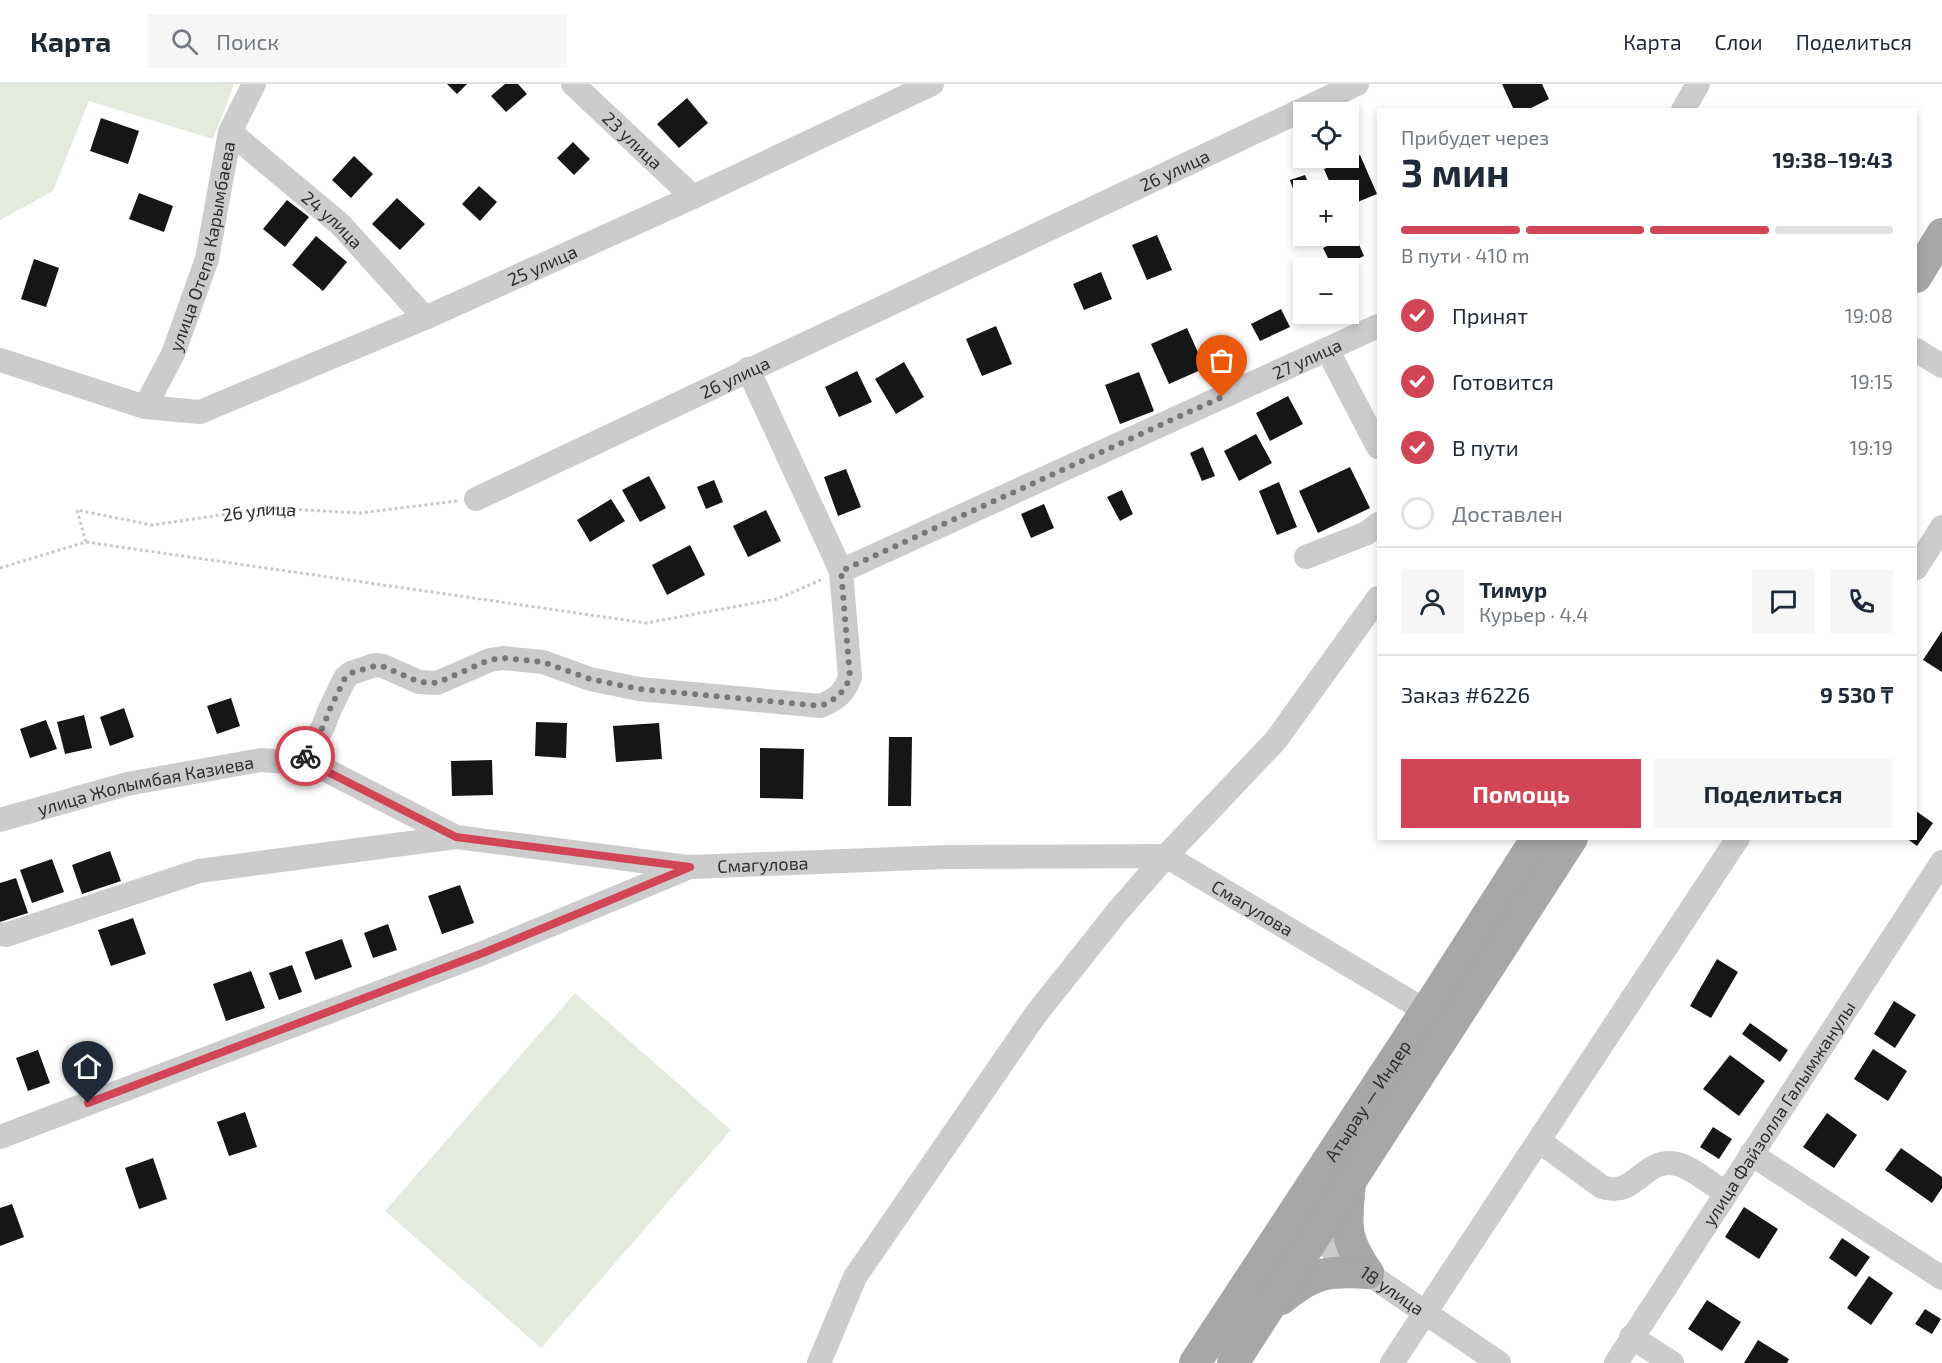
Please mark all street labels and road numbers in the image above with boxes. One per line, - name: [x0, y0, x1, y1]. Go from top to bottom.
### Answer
- street label: 23 улица: [598, 107, 667, 174]
- street label: улица Отепа Карымбаева: [164, 139, 239, 354]
- street label: 26 улица: [1136, 144, 1213, 196]
- street label: 24 улица: [298, 186, 368, 253]
- street label: 25 улица: [504, 240, 580, 290]
- street label: 27 улица: [1269, 333, 1345, 384]
- street label: 26 улица: [696, 351, 773, 403]
- street label: 26 улица: [221, 497, 297, 526]
- street label: улица Жолымбая Казиева: [35, 750, 256, 820]
- street label: Смагулова: [717, 851, 809, 877]
- street label: Смагулова: [1208, 875, 1297, 940]
- street label: улица Файзолла Галымжанулы: [1697, 997, 1860, 1230]
- street label: Атырау — Индер: [1319, 1036, 1415, 1165]
- street label: 18 улица: [1356, 1261, 1429, 1320]

